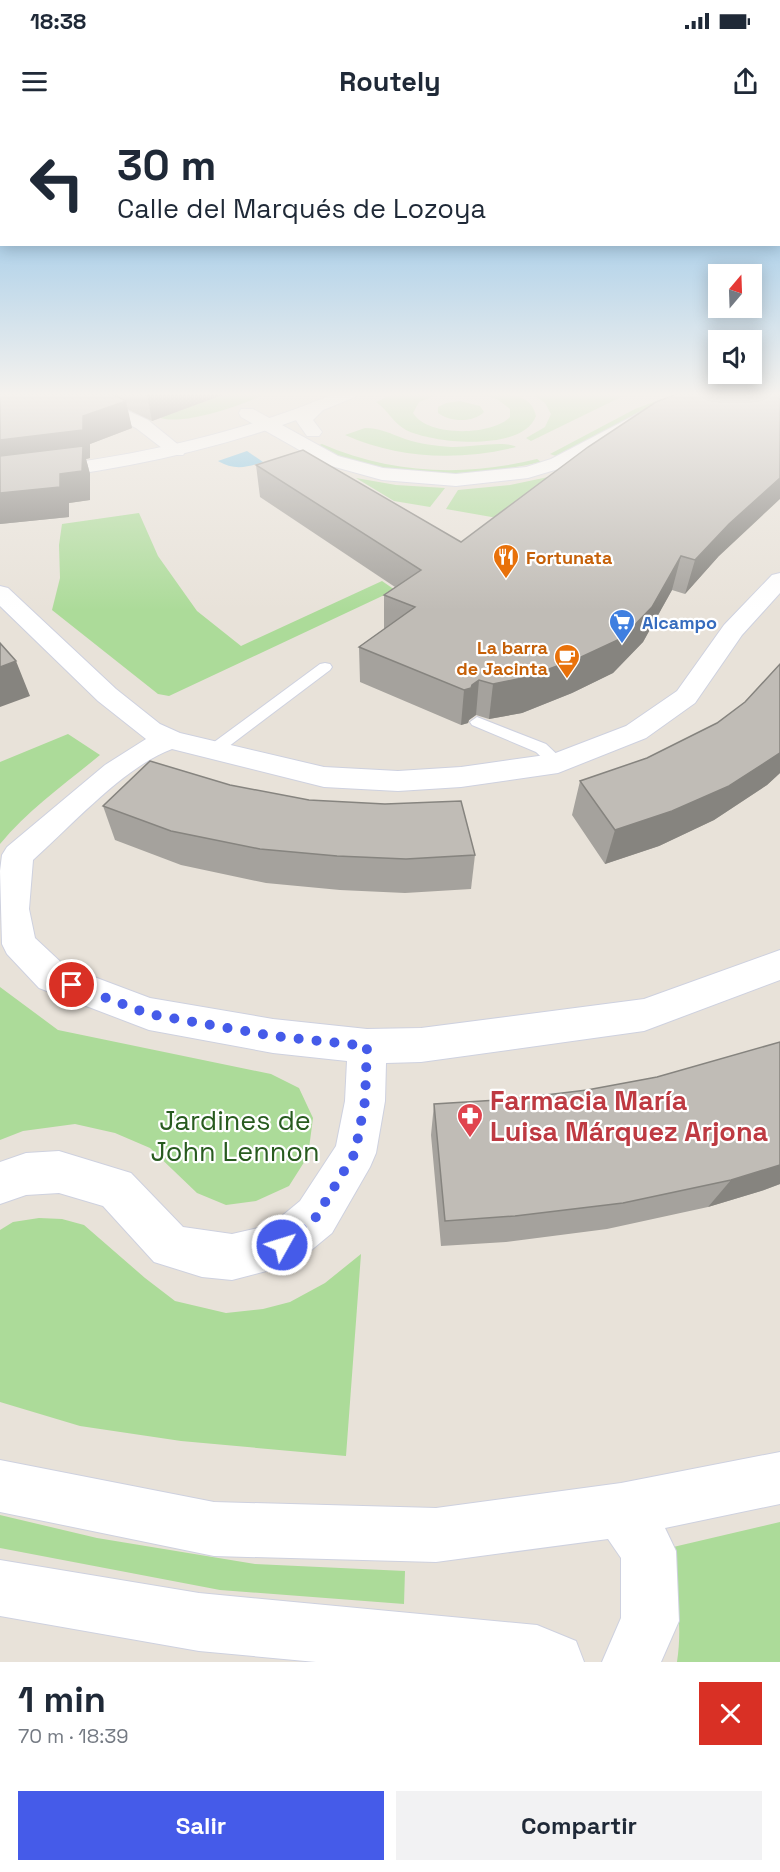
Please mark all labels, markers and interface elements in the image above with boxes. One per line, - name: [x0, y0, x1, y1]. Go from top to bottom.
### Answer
- text: 18:38: [30, 7, 86, 35]
- text: Routely: [339, 64, 441, 99]
- icon: menu: [18, 65, 51, 98]
- icon: share: [729, 65, 762, 98]
- text: 30 m: [117, 139, 216, 192]
- icon: left: [18, 144, 96, 222]
- text: Calle del Marqués de Lozoya: [117, 191, 486, 226]
- north arrow: [708, 264, 762, 318]
- map controls: [708, 264, 762, 384]
- button: sound: [708, 330, 762, 384]
- restaurant icon: Fortunata: [491, 542, 521, 580]
- place label: Fortunata: [526, 546, 613, 569]
- supermarket icon: Alcampo: [607, 607, 637, 645]
- place label: Alcampo: [642, 611, 717, 634]
- place label: La barra de Jacinta: [456, 636, 549, 680]
- cafe icon: La barra de Jacinta: [552, 642, 582, 680]
- pin: [46, 959, 97, 1010]
- icon: arrive: [55, 968, 88, 1001]
- place label: Farmacia María Luisa Márquez Arjona: [490, 1083, 769, 1149]
- pharmacy icon: Farmacia María Luisa Márquez Arjona: [455, 1101, 485, 1139]
- park label: Jardines de John Lennon: [150, 1103, 320, 1169]
- position arrow: [250, 1213, 314, 1277]
- text: 1 min: [18, 1677, 106, 1723]
- button: close: [699, 1682, 762, 1745]
- text: 70 m · 18:39: [18, 1723, 129, 1749]
- button: Salir: [18, 1791, 384, 1860]
- button: Compartir: [396, 1791, 762, 1860]

